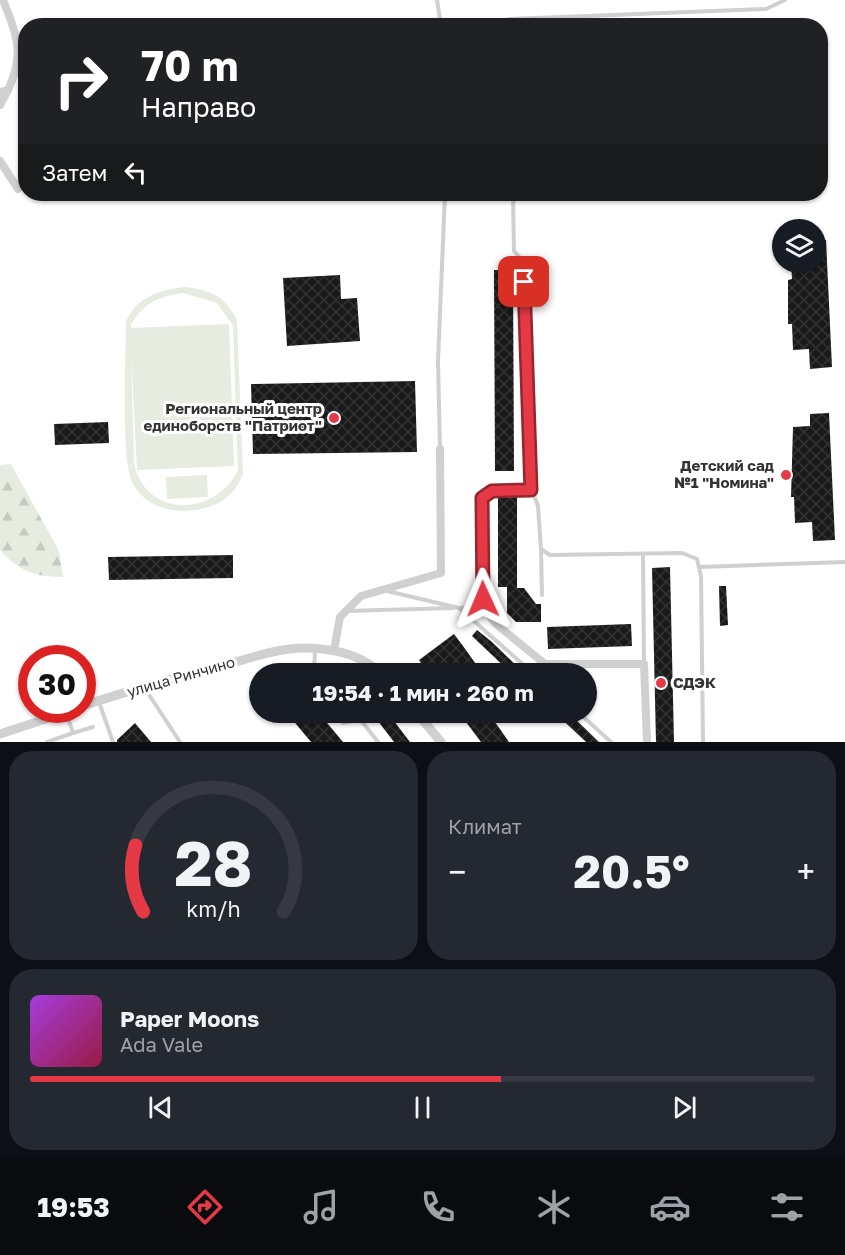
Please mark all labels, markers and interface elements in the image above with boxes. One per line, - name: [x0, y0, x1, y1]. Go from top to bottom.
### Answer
- text: 70 m: [141, 40, 238, 90]
- icon: right: [42, 42, 120, 120]
- text: Направо: [141, 91, 256, 123]
- icon: left: [119, 156, 152, 189]
- text: Затем: [42, 159, 107, 186]
- map controls: [772, 219, 826, 273]
- button: layers: [772, 219, 826, 273]
- pin: [498, 256, 549, 307]
- icon: arrive: [507, 265, 540, 298]
- place label: Региональный центр единоборств "Патриот": [143, 399, 322, 434]
- marker: Региональный центр единоборств "Патриот": [327, 411, 341, 425]
- place label: Детский сад №1 "Номина": [674, 456, 775, 491]
- marker: Детский сад №1 "Номина": [779, 468, 793, 482]
- position arrow: [451, 567, 515, 631]
- speed limit sign: 30: [18, 645, 96, 723]
- street label: улица Ринчино: [125, 652, 237, 700]
- place label: СДЭК: [673, 673, 716, 691]
- marker: СДЭК: [654, 676, 668, 690]
- text: 19:54 · 1 мин · 260 m: [312, 679, 534, 706]
- text: Климат: [448, 814, 522, 838]
- text: 28: [174, 825, 252, 900]
- text: 20.5°: [573, 844, 690, 898]
- text: −: [448, 852, 466, 891]
- text: +: [797, 852, 815, 891]
- text: km/h: [186, 897, 241, 923]
- text: Paper Moons: [120, 1005, 259, 1032]
- text: Ada Vale: [120, 1032, 203, 1056]
- icon: previous: [144, 1091, 177, 1124]
- icon: pause: [406, 1091, 439, 1124]
- icon: next: [668, 1091, 701, 1124]
- icon: directions: [184, 1186, 226, 1228]
- icon: music: [300, 1186, 342, 1228]
- icon: phone: [417, 1186, 459, 1228]
- icon: climate: [533, 1186, 575, 1228]
- icon: car: [649, 1186, 691, 1228]
- icon: filters: [766, 1186, 808, 1228]
- text: 19:53: [37, 1191, 110, 1223]

